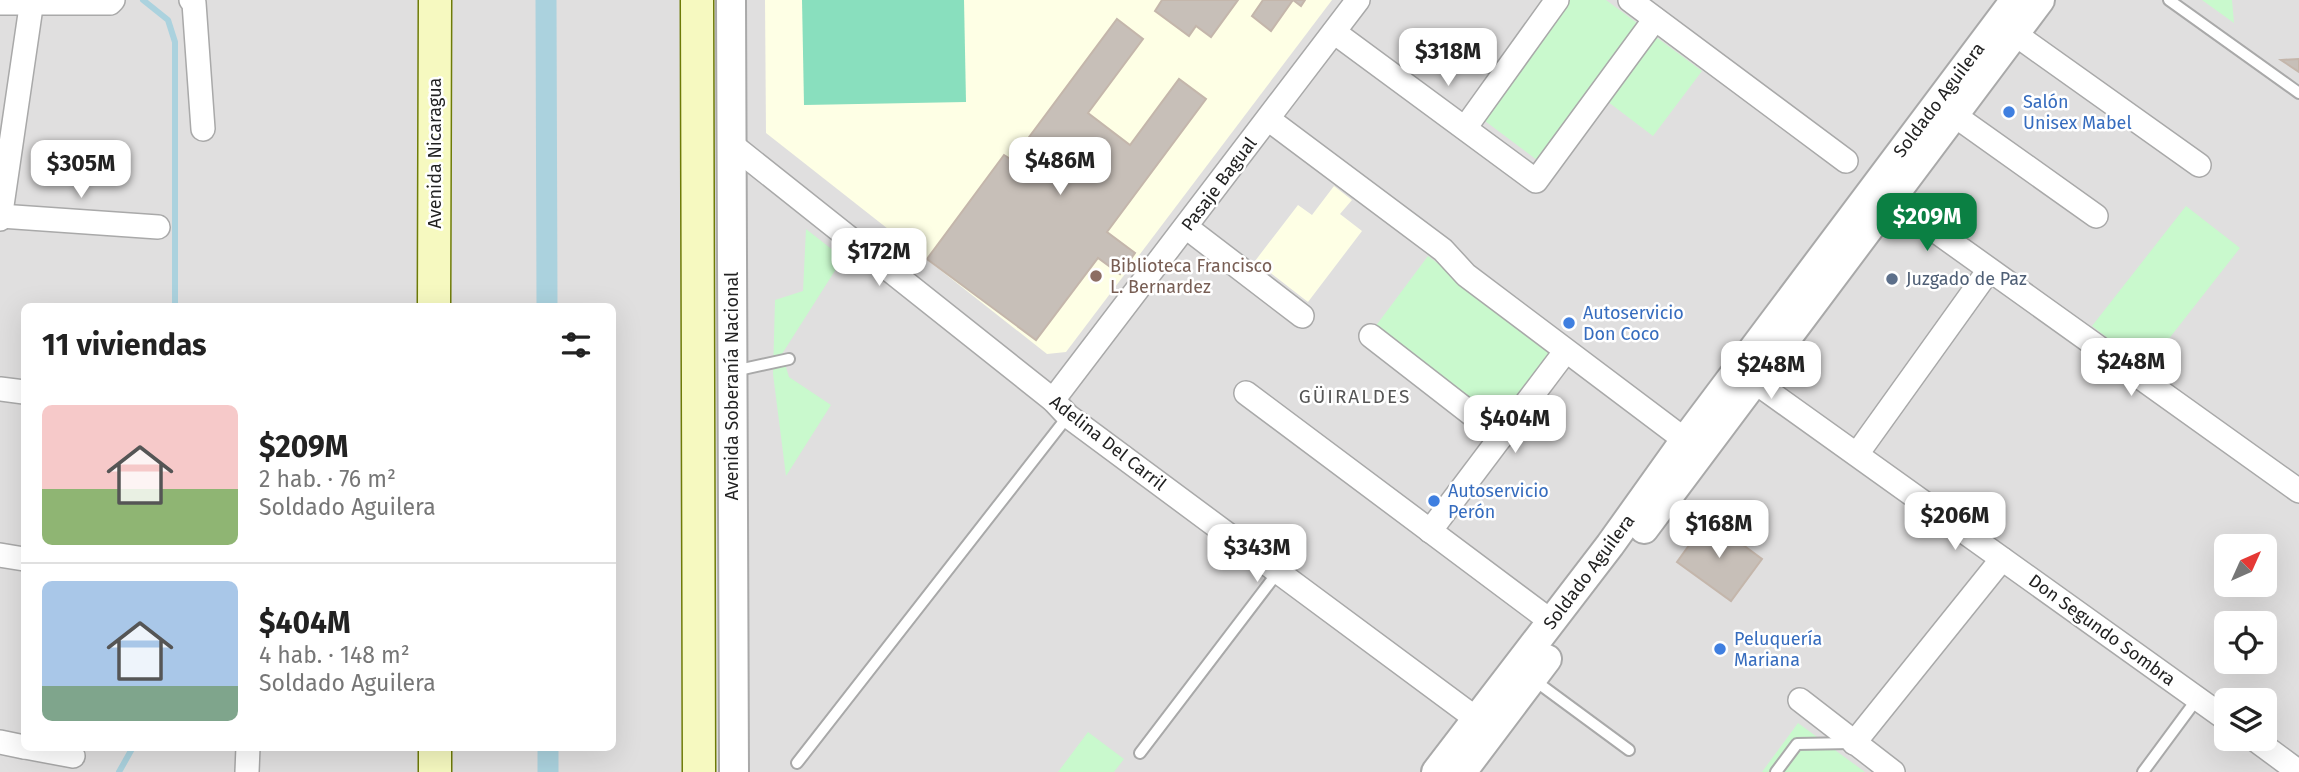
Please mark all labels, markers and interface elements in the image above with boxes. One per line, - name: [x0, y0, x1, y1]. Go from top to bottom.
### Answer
- pin: $318M: [1399, 28, 1497, 88]
- text: $318M: [1415, 37, 1481, 65]
- street label: Soldado Aguilera: [1889, 38, 1989, 162]
- street label: Avenida Nicaragua: [424, 78, 446, 228]
- place label: Salón Unisex Mabel: [2023, 91, 2132, 134]
- marker: Salón Unisex Mabel: [2001, 104, 2017, 120]
- street label: Pasaje Bagual: [1177, 133, 1261, 235]
- pin: $486M: [1011, 138, 1109, 197]
- pin: $305M: [32, 140, 130, 200]
- text: $486M: [1025, 146, 1095, 174]
- text: $305M: [47, 149, 115, 177]
- pin: $209M: [1878, 194, 1976, 253]
- text: $209M: [1893, 202, 1961, 230]
- pin: $172M: [830, 229, 928, 288]
- text: $172M: [848, 237, 911, 265]
- place label: Biblioteca Francisco L. Bernardez: [1110, 255, 1272, 298]
- marker: Biblioteca Francisco L. Bernardez: [1088, 268, 1104, 284]
- place label: Juzgado de Paz: [1906, 268, 2027, 290]
- marker: Juzgado de Paz: [1884, 271, 1900, 287]
- street label: Avenida Soberanía Nacional: [721, 272, 743, 500]
- place label: Autoservicio Don Coco: [1583, 302, 1684, 345]
- marker: Autoservicio Don Coco: [1561, 315, 1577, 331]
- icon: filters: [557, 326, 595, 364]
- text: 11 viviendas: [42, 327, 207, 363]
- pin: $248M: [2082, 338, 2180, 398]
- pin: $248M: [1722, 342, 1820, 401]
- text: $248M: [2097, 347, 2165, 375]
- text: $248M: [1737, 350, 1805, 378]
- district label: GÜIRALDES: [1299, 385, 1411, 408]
- street label: Adelina Del Carril: [1045, 391, 1171, 495]
- pin: $404M: [1466, 396, 1564, 455]
- text: $404M: [1480, 404, 1550, 432]
- text: $209M: [259, 429, 348, 465]
- icon: home: [98, 433, 182, 517]
- text: 2 hab. · 76 m²: [259, 465, 396, 493]
- place label: Autoservicio Perón: [1448, 480, 1549, 523]
- pin: $206M: [1906, 492, 2004, 552]
- text: Soldado Aguilera: [259, 493, 436, 521]
- marker: Autoservicio Perón: [1426, 493, 1442, 509]
- pin: $168M: [1670, 500, 1768, 560]
- text: $206M: [1921, 501, 1989, 529]
- text: $168M: [1686, 509, 1752, 537]
- street label: Soldado Aguilera: [1539, 510, 1639, 634]
- pin: $343M: [1208, 524, 1306, 584]
- text: $343M: [1223, 533, 1291, 561]
- north arrow: [2214, 534, 2277, 597]
- map controls: [2214, 534, 2277, 751]
- street label: Don Segundo Sombra: [2024, 569, 2180, 691]
- text: $404M: [259, 605, 351, 641]
- icon: home: [98, 609, 182, 693]
- button: locate: [2214, 611, 2277, 674]
- place label: Peluquería Mariana: [1734, 628, 1822, 671]
- text: 4 hab. · 148 m²: [259, 641, 410, 669]
- marker: Peluquería Mariana: [1712, 641, 1728, 657]
- text: Soldado Aguilera: [259, 669, 436, 697]
- button: layers: [2214, 688, 2277, 751]

